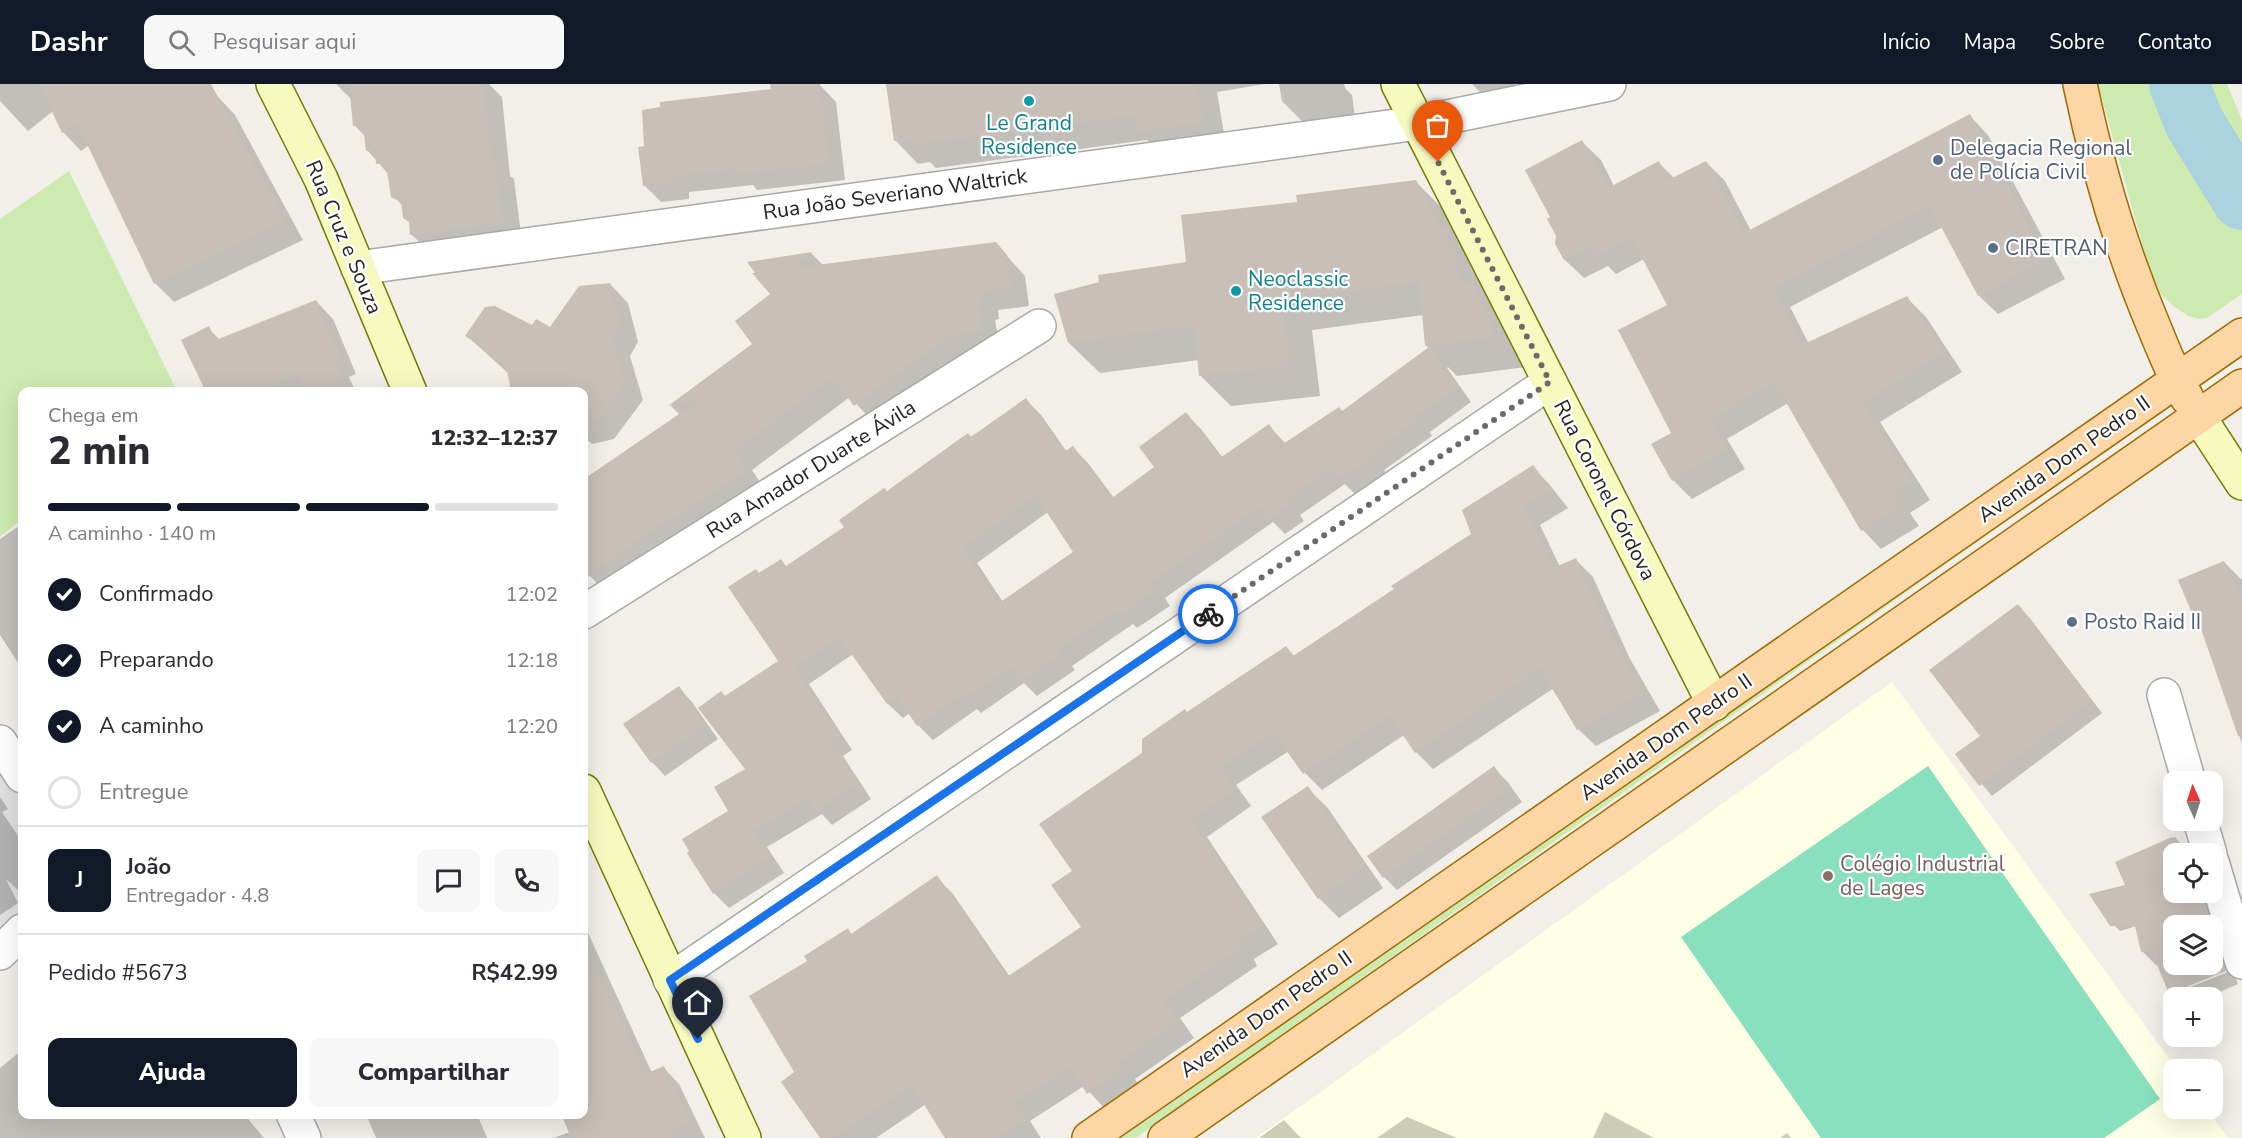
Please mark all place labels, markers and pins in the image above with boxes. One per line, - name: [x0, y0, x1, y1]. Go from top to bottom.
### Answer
- marker: Le Grand Residence: [1022, 94, 1036, 108]
- pin: [1412, 100, 1463, 162]
- place label: Le Grand Residence: [981, 109, 1077, 161]
- place label: Delegacia Regional de Polícia Civil: [1950, 134, 2132, 186]
- marker: Delegacia Regional de Polícia Civil: [1931, 153, 1945, 167]
- place label: CIRETRAN: [2005, 234, 2108, 262]
- marker: CIRETRAN: [1986, 241, 2000, 255]
- place label: Neoclassic Residence: [1248, 265, 1349, 317]
- marker: Neoclassic Residence: [1229, 284, 1243, 298]
- place label: Posto Raid II: [2084, 608, 2201, 636]
- marker: Posto Raid II: [2065, 615, 2079, 629]
- place label: Colégio Industrial de Lages: [1840, 850, 2006, 902]
- marker: Colégio Industrial de Lages: [1821, 869, 1835, 883]
- pin: [672, 977, 723, 1039]

